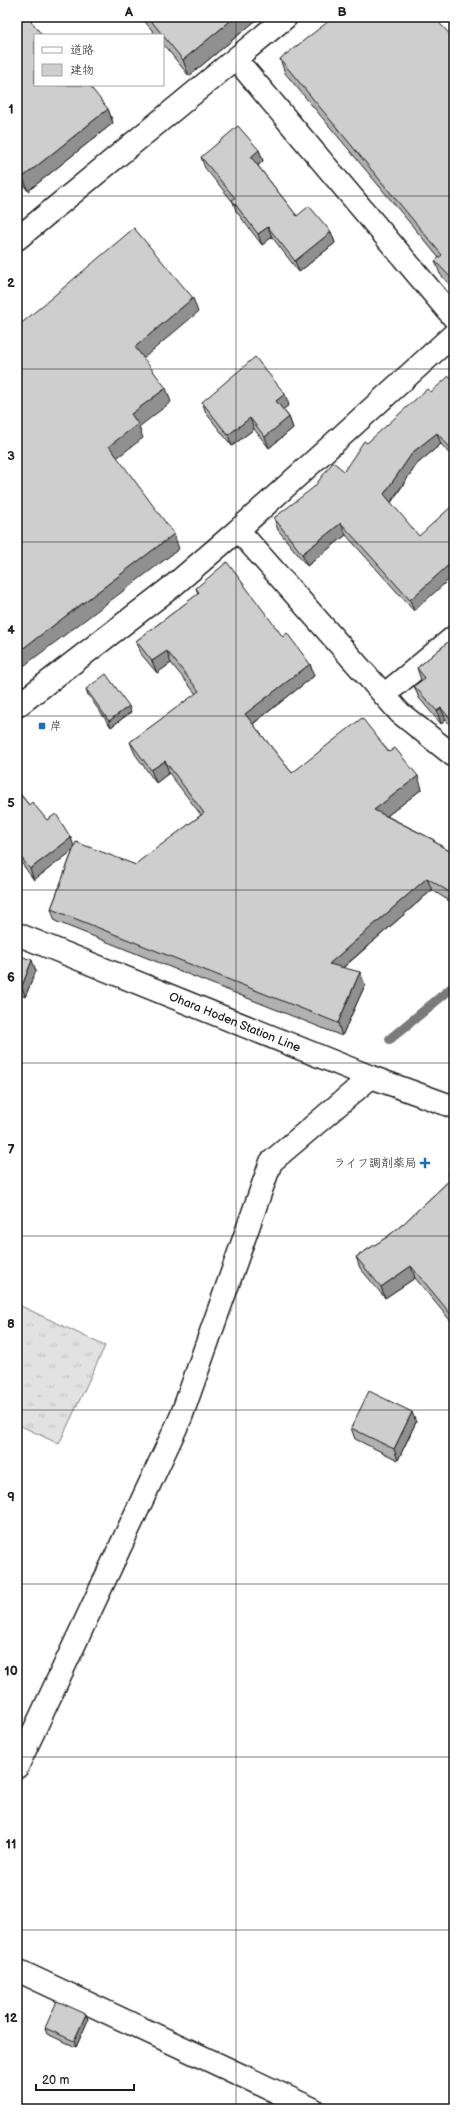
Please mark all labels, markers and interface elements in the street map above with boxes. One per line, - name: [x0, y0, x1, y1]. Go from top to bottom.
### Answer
- text: A: [124, 4, 133, 20]
- text: B: [337, 4, 347, 20]
- legend: [34, 34, 164, 86]
- text: 道路: [70, 43, 94, 58]
- text: 建物: [70, 63, 94, 78]
- text: 1: [8, 101, 14, 117]
- text: 2: [7, 275, 15, 291]
- text: 3: [7, 448, 15, 464]
- text: 4: [7, 622, 15, 638]
- place label: 岸: [50, 719, 62, 734]
- marker: 岸: [37, 721, 47, 731]
- text: 5: [7, 795, 15, 811]
- text: 6: [7, 969, 15, 985]
- street label: Ohara Hoden Station Line: [167, 989, 303, 1056]
- text: 7: [7, 1142, 15, 1158]
- place label: ライフ調剤薬局: [333, 1156, 417, 1171]
- marker: ライフ調剤薬局: [420, 1158, 430, 1168]
- text: 8: [7, 1316, 15, 1332]
- text: 9: [7, 1489, 15, 1505]
- text: 10: [4, 1663, 18, 1679]
- text: 11: [6, 1836, 16, 1852]
- text: 12: [4, 2010, 18, 2026]
- scale bar: [36, 2066, 134, 2092]
- text: 20 m: [42, 2073, 69, 2088]

